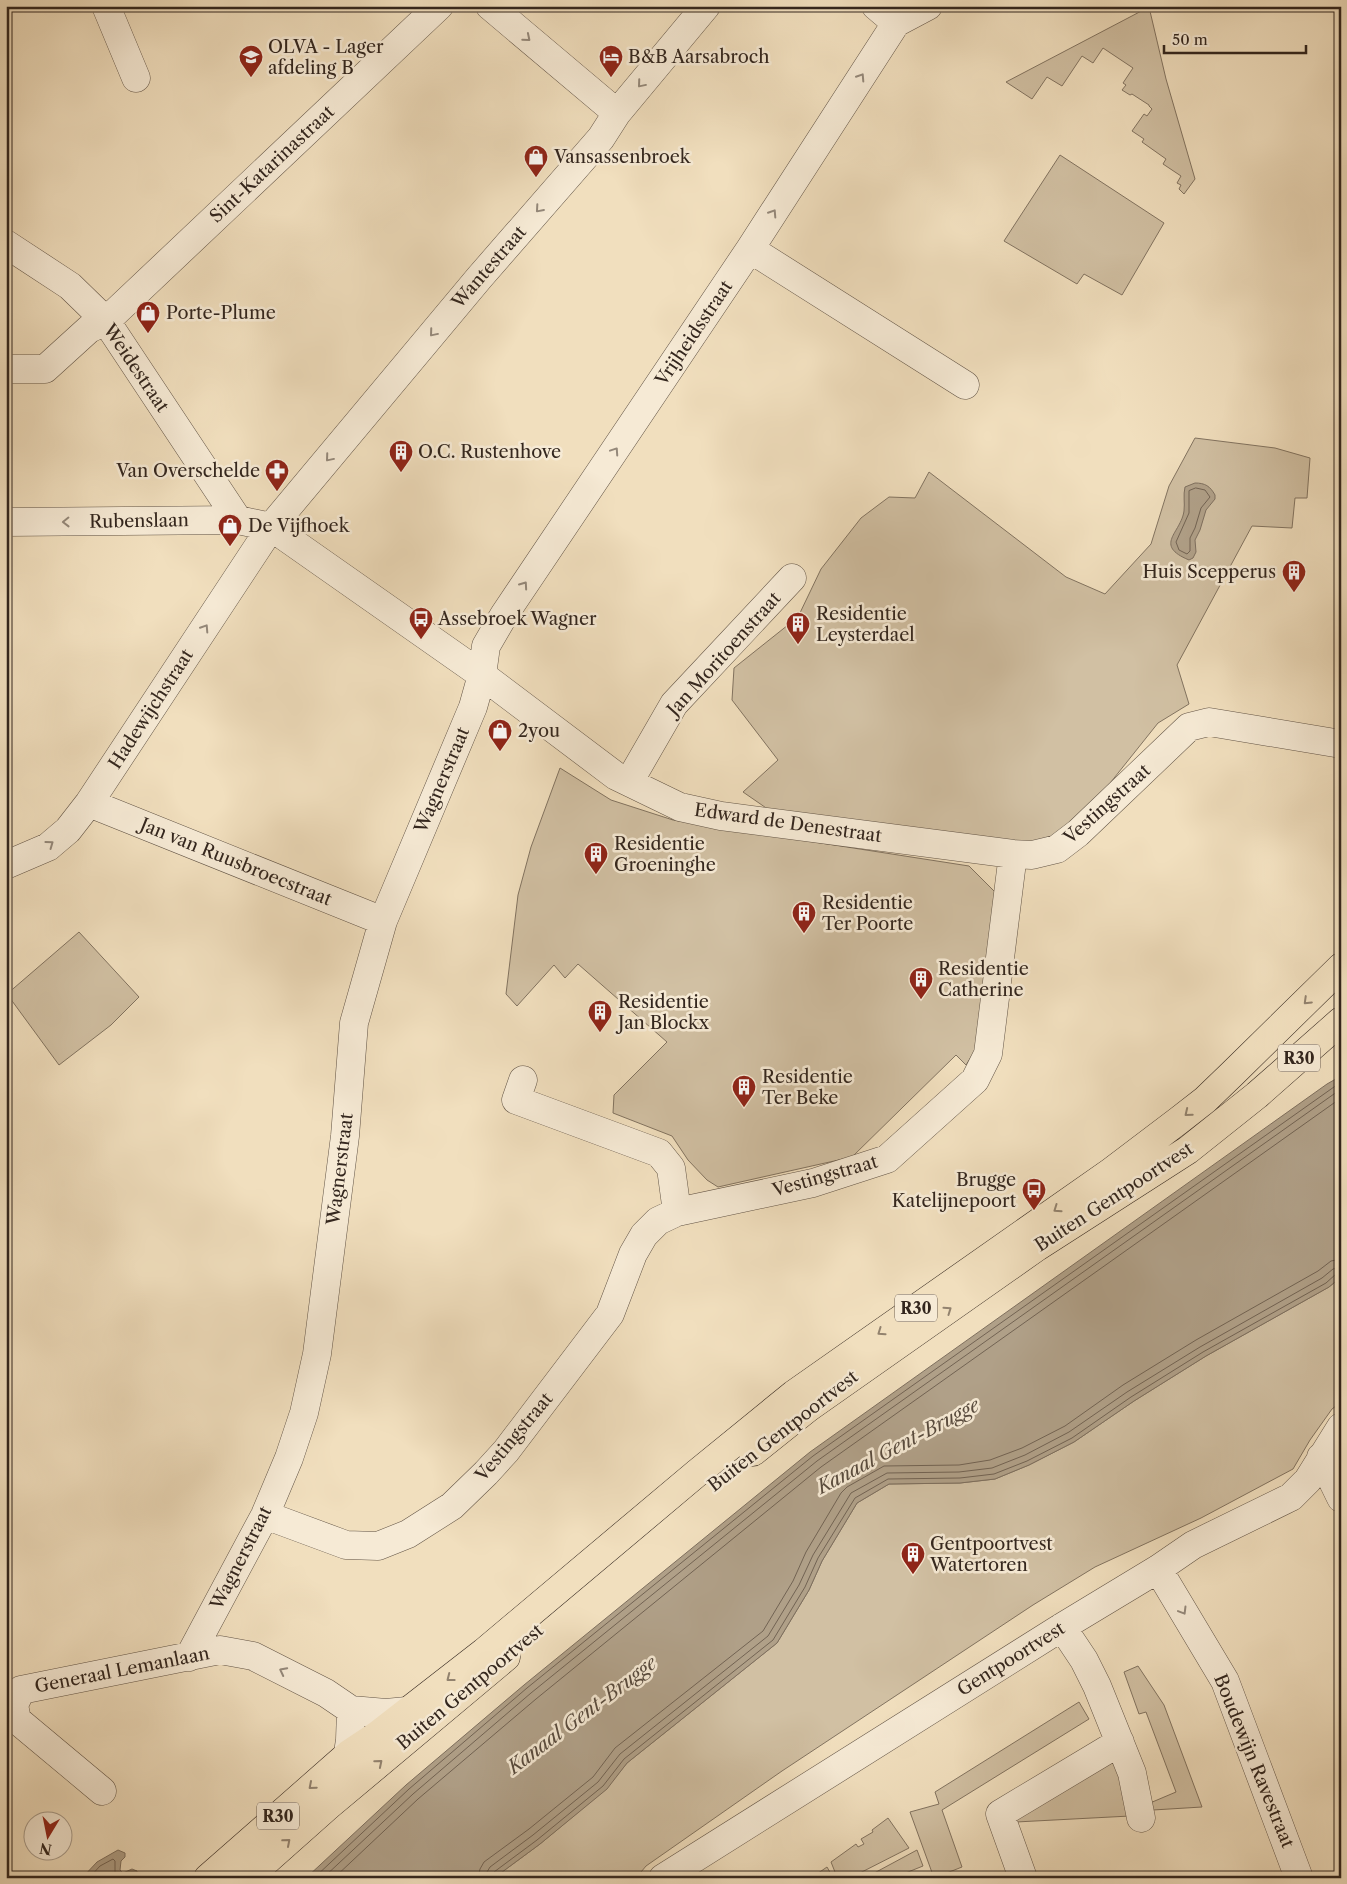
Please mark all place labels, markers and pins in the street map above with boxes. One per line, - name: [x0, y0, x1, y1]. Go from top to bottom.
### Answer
- place label: OLVA - Lager afdeling B: [268, 36, 384, 79]
- school or university icon: OLVA - Lager afdeling B: [238, 44, 264, 78]
- hotel icon: B&B Aarsabroch: [598, 44, 624, 78]
- place label: B&B Aarsabroch: [628, 46, 769, 68]
- shop icon: Vansassenbroek: [523, 144, 549, 178]
- place label: Vansassenbroek: [553, 146, 692, 168]
- shop icon: Porte-Plume: [135, 300, 161, 334]
- place label: Porte-Plume: [166, 302, 276, 324]
- building icon: O.C. Rustenhove: [388, 439, 414, 473]
- place label: O.C. Rustenhove: [418, 441, 561, 463]
- pharmacy icon: Van Overschelde: [264, 458, 290, 492]
- place label: Van Overschelde: [115, 460, 260, 482]
- shop icon: De Vijfhoek: [217, 513, 243, 547]
- place label: De Vijfhoek: [248, 515, 351, 537]
- building icon: Huis Scepperus: [1281, 559, 1307, 593]
- place label: Huis Scepperus: [1143, 561, 1276, 583]
- place label: Residentie Leysterdael: [816, 603, 915, 646]
- bus stop icon: Assebroek Wagner: [408, 606, 434, 640]
- place label: Assebroek Wagner: [437, 608, 597, 630]
- building icon: Residentie Leysterdael: [785, 611, 811, 645]
- shop icon: 2you: [487, 718, 513, 752]
- place label: 2you: [518, 720, 560, 742]
- place label: Residentie Groeninghe: [614, 833, 716, 876]
- building icon: Residentie Groeninghe: [583, 841, 609, 875]
- place label: Residentie Ter Poorte: [822, 892, 913, 935]
- building icon: Residentie Ter Poorte: [791, 900, 817, 934]
- place label: Residentie Catherine: [938, 958, 1029, 1001]
- building icon: Residentie Catherine: [908, 966, 934, 1000]
- place label: Residentie Jan Blockx: [615, 991, 709, 1034]
- building icon: Residentie Jan Blockx: [587, 999, 613, 1033]
- place label: Residentie Ter Beke: [762, 1066, 853, 1109]
- building icon: Residentie Ter Beke: [731, 1074, 757, 1108]
- place label: Brugge Katelijnepoort: [892, 1169, 1017, 1212]
- bus stop icon: Brugge Katelijnepoort: [1021, 1177, 1047, 1211]
- place label: Gentpoortvest Watertoren: [929, 1533, 1053, 1576]
- building icon: Gentpoortvest Watertoren: [900, 1541, 926, 1575]

